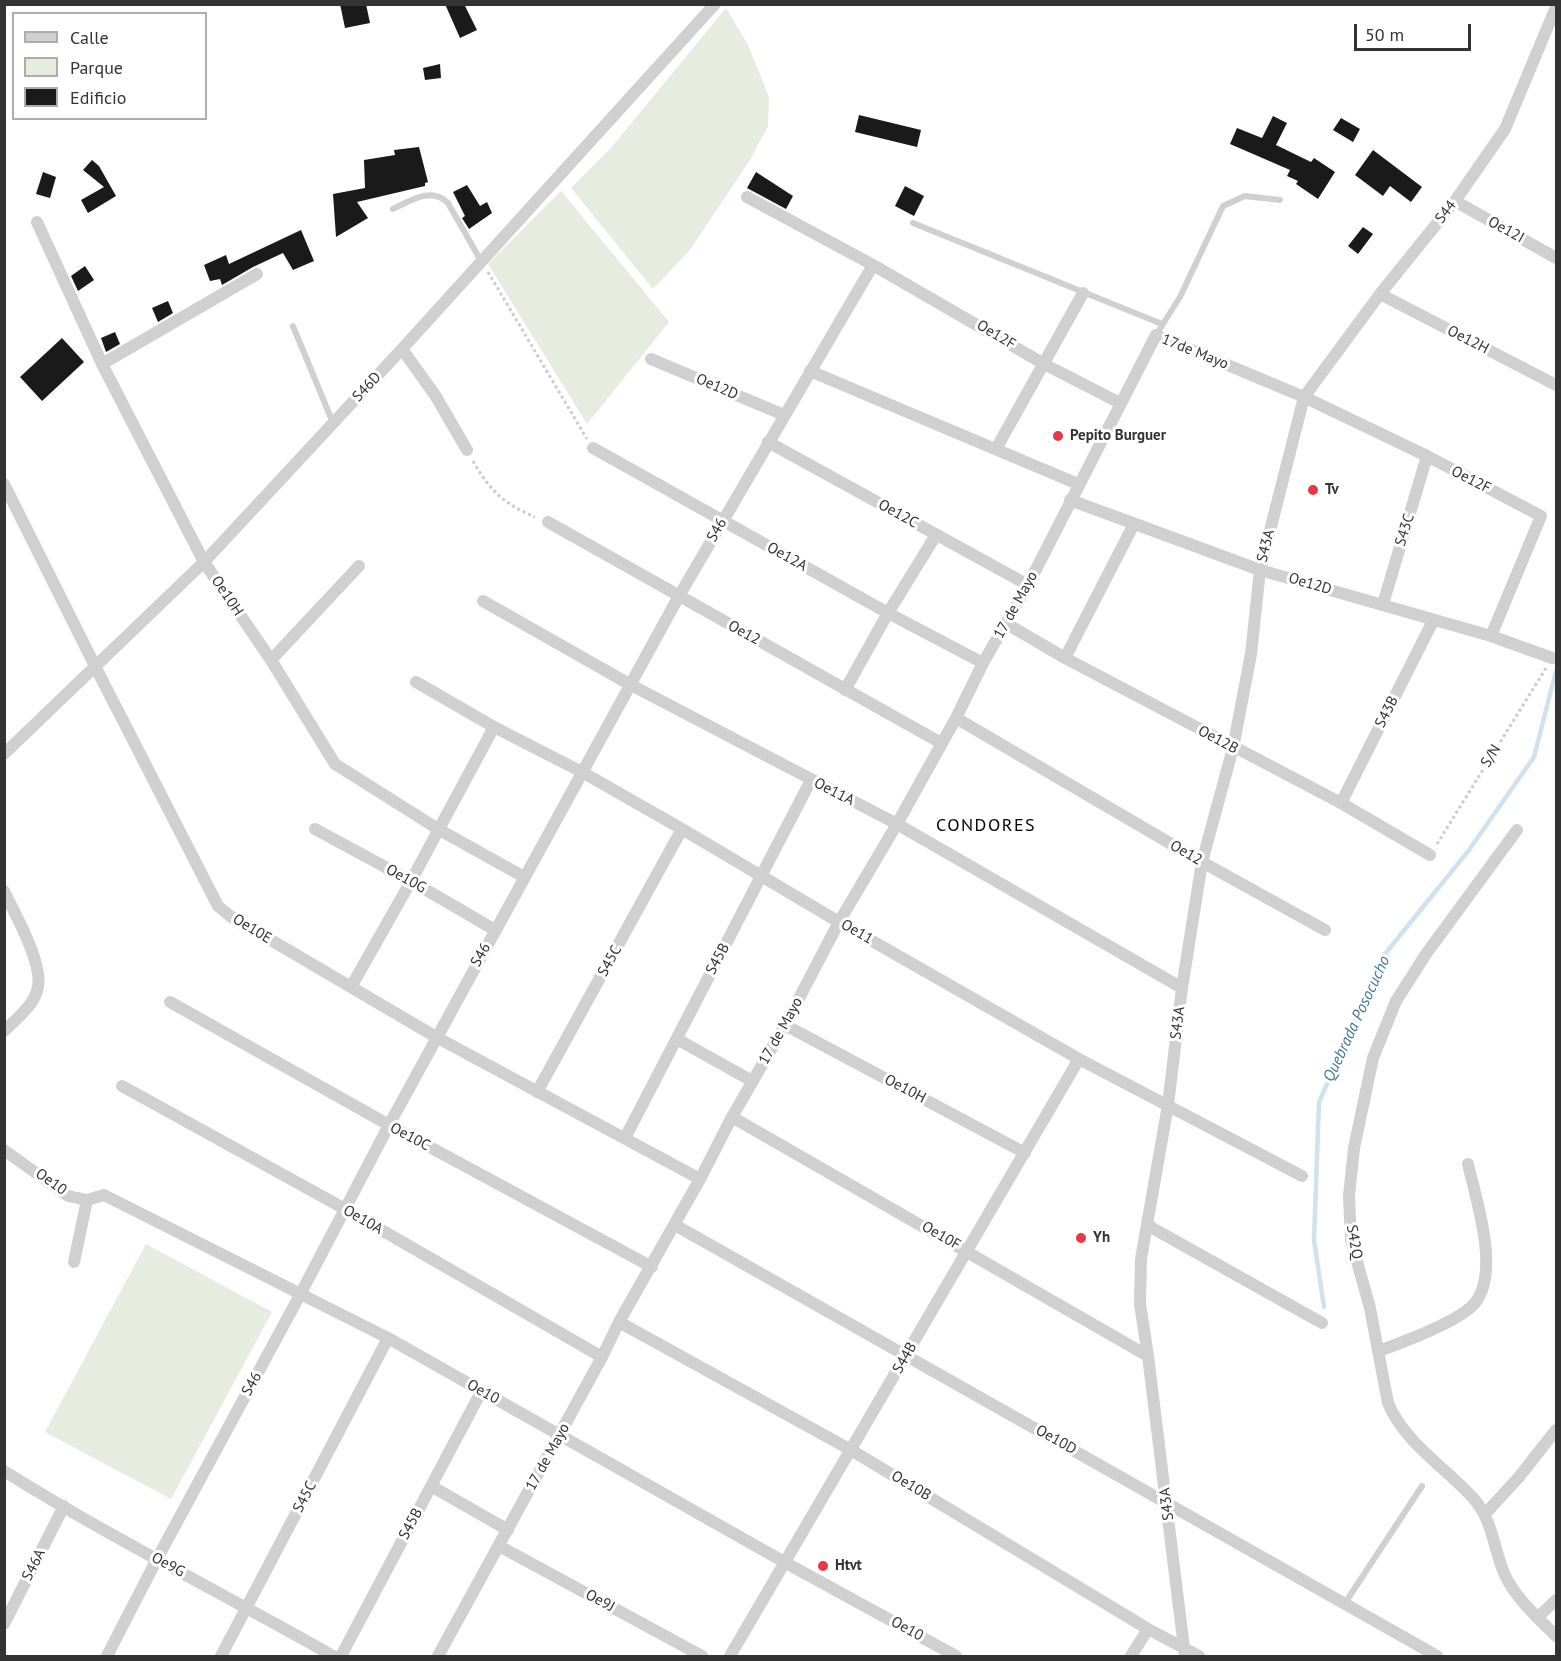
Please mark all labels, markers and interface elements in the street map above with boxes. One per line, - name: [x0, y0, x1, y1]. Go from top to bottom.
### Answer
- legend: [12, 12, 207, 120]
- scale bar: [1357, 12, 1474, 50]
- text: 50 m: [1365, 23, 1404, 46]
- text: Calle: [70, 26, 109, 49]
- text: Parque: [70, 56, 123, 79]
- text: Edificio: [70, 86, 126, 109]
- street label: S44: [1431, 197, 1461, 227]
- street label: Oe12I: [1485, 213, 1527, 247]
- street label: Oe12F: [973, 316, 1019, 354]
- street label: Oe12H: [1444, 322, 1492, 358]
- street label: 17de Mayo: [1159, 331, 1231, 373]
- street label: S46D: [349, 368, 385, 406]
- street label: Oe12D: [693, 370, 741, 404]
- place label: Pepito Burguer: [1070, 427, 1166, 445]
- marker: Pepito Burguer: [1051, 429, 1065, 443]
- street label: Oe12F: [1448, 462, 1494, 498]
- place label: Tv: [1325, 481, 1339, 499]
- marker: Tv: [1306, 483, 1320, 497]
- street label: Oe12C: [875, 496, 921, 532]
- street label: S43C: [1392, 512, 1418, 548]
- street label: S46: [703, 515, 731, 545]
- street label: S43A: [1253, 528, 1279, 564]
- street label: Oe12A: [764, 539, 810, 575]
- street label: 17 de Mayo: [990, 568, 1042, 642]
- street label: Oe12D: [1286, 569, 1334, 599]
- street label: Oe10H: [207, 573, 247, 619]
- street label: Oe12: [725, 617, 763, 649]
- street label: S43B: [1371, 693, 1403, 731]
- street label: Oe12B: [1195, 722, 1241, 758]
- street label: S/N: [1477, 741, 1505, 771]
- street label: Oe11A: [811, 774, 857, 810]
- district label: CONDORES: [936, 815, 1036, 837]
- street label: Oe12: [1167, 837, 1205, 869]
- street label: Oe10G: [383, 861, 429, 897]
- street label: Oe10E: [229, 910, 275, 948]
- street label: Oe11: [838, 916, 876, 948]
- street label: S46: [467, 940, 495, 970]
- street label: S45B: [702, 940, 734, 978]
- street label: S45C: [594, 942, 626, 980]
- water label: Quebrada Posocucho: [1319, 953, 1395, 1085]
- street label: 17 de Mayo: [755, 994, 807, 1068]
- street label: S43A: [1167, 1005, 1189, 1041]
- street label: Oe10H: [881, 1071, 929, 1107]
- street label: Oe10C: [387, 1119, 433, 1155]
- street label: Oe10: [32, 1165, 70, 1199]
- street label: Oe10A: [340, 1201, 386, 1239]
- street label: Oe10F: [918, 1218, 964, 1254]
- street label: S42Q: [1342, 1223, 1366, 1261]
- place label: Yh: [1093, 1229, 1110, 1247]
- marker: Yh: [1074, 1231, 1088, 1245]
- street label: S44B: [889, 1339, 921, 1377]
- street label: S46: [238, 1369, 266, 1399]
- street label: Oe10: [464, 1376, 502, 1408]
- street label: 17 de Mayo: [522, 1420, 574, 1494]
- street label: Oe10D: [1032, 1421, 1080, 1459]
- street label: Oe10B: [888, 1467, 934, 1505]
- street label: S45C: [290, 1478, 320, 1516]
- street label: S43A: [1156, 1486, 1178, 1522]
- street label: S45B: [395, 1505, 427, 1543]
- street label: S46A: [18, 1546, 50, 1584]
- street label: Oe9G: [148, 1549, 188, 1581]
- place label: Htvt: [835, 1557, 862, 1575]
- marker: Htvt: [816, 1559, 830, 1573]
- street label: Oe9J: [582, 1586, 618, 1616]
- street label: Oe10: [888, 1613, 926, 1645]

